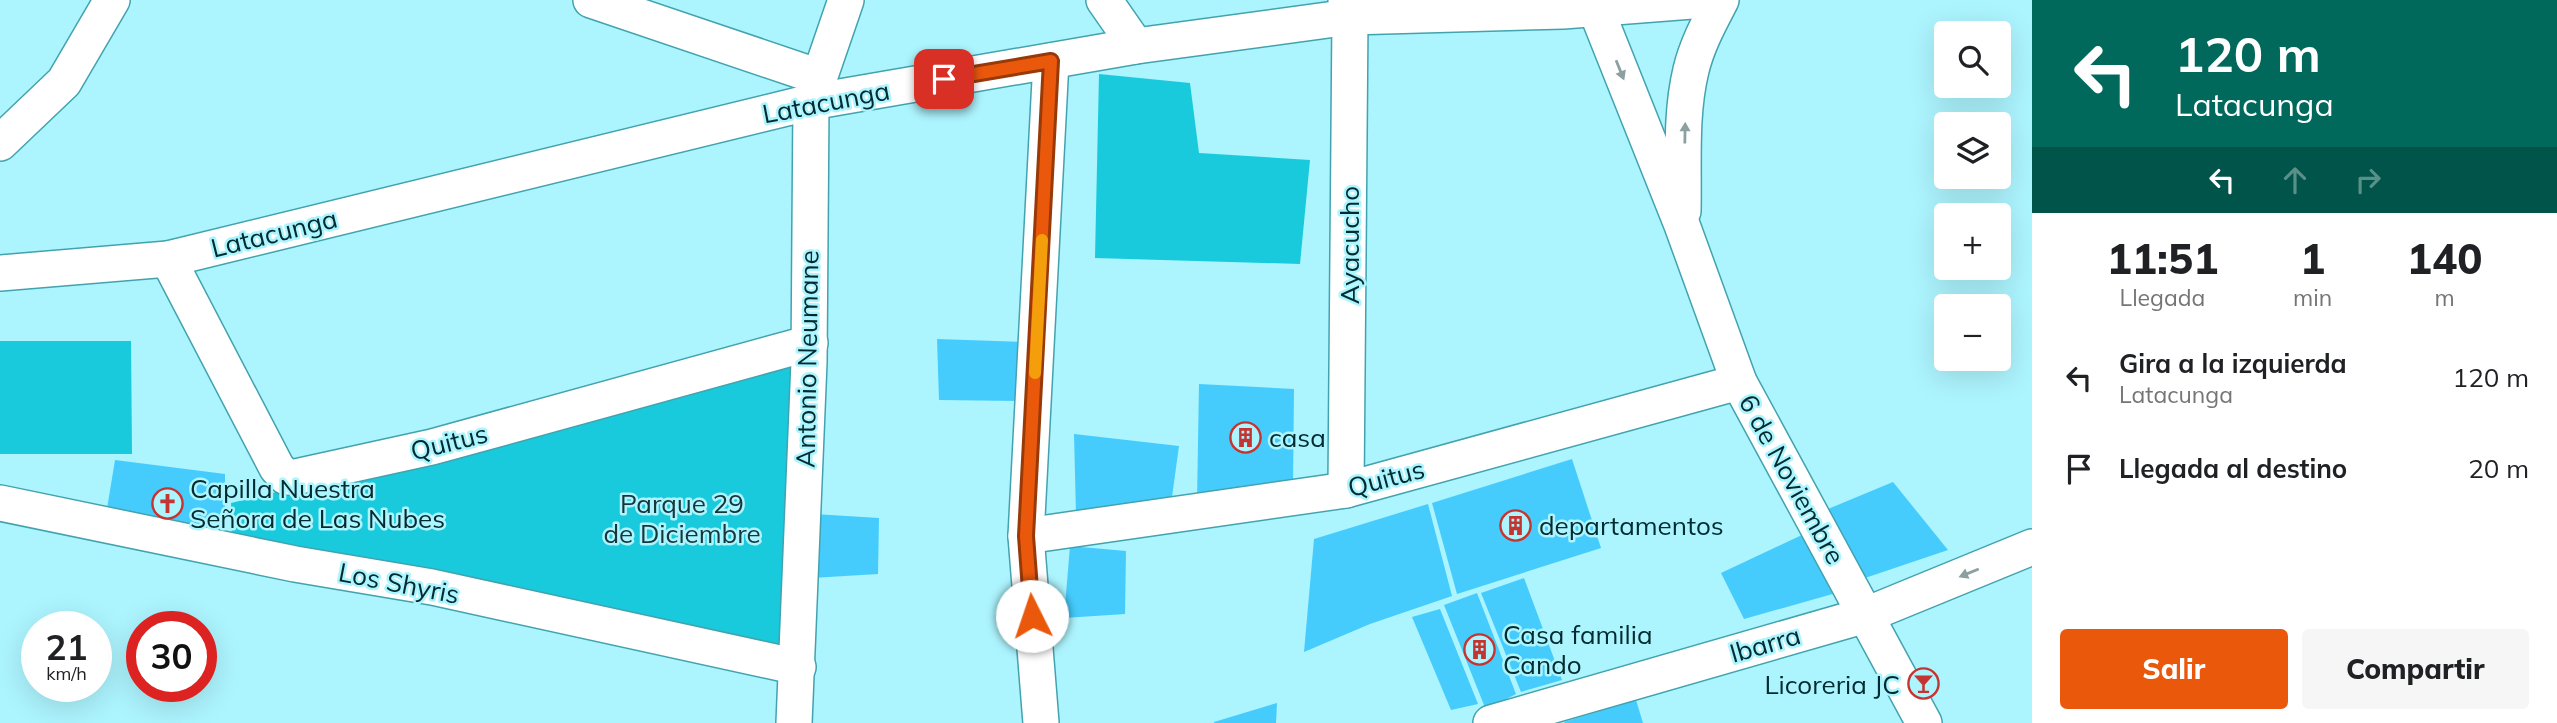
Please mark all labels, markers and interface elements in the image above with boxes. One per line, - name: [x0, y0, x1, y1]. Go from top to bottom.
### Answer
- map controls: [1934, 21, 2011, 371]
- button: search: [1934, 21, 2011, 98]
- text: 120 m: [2175, 23, 2321, 84]
- icon: left: [2060, 28, 2151, 119]
- pin: [914, 49, 974, 109]
- icon: arrive: [925, 60, 963, 98]
- one-way arrow: [1615, 60, 1626, 81]
- street label: Latacunga: [760, 74, 892, 130]
- text: Latacunga: [2175, 84, 2334, 124]
- button: layers: [1934, 112, 2011, 189]
- one-way arrow: [1680, 121, 1691, 143]
- icon: left: [2203, 161, 2241, 199]
- icon: ahead: [2276, 161, 2314, 199]
- icon: right: [2349, 161, 2387, 199]
- street label: Ayacucho: [1333, 186, 1366, 304]
- street label: Latacunga: [207, 201, 341, 265]
- button: +: [1934, 203, 2011, 280]
- text: 11:51: [2107, 232, 2218, 285]
- text: 1: [2300, 232, 2325, 285]
- text: 140: [2407, 232, 2482, 285]
- street label: Antonio Neumane: [789, 250, 825, 468]
- text: Llegada: [2120, 283, 2205, 312]
- text: min: [2293, 283, 2332, 312]
- text: m: [2434, 283, 2455, 312]
- button: −: [1934, 294, 2011, 371]
- text: Gira a la izquierda: [2119, 347, 2347, 380]
- icon: left: [2060, 359, 2098, 397]
- text: 120 m: [2453, 361, 2529, 394]
- text: Latacunga: [2119, 380, 2233, 409]
- street label: 6 de Noviembre: [1732, 388, 1852, 570]
- street label: Quitus: [407, 417, 491, 467]
- building icon: casa: [1229, 420, 1263, 454]
- place label: casa: [1269, 421, 1326, 454]
- icon: arrive: [2060, 450, 2098, 488]
- street label: Quitus: [1344, 452, 1428, 504]
- text: Llegada al destino: [2119, 452, 2347, 485]
- text: 20 m: [2468, 452, 2529, 485]
- place label: Capilla Nuestra Señora de Las Nubes: [190, 472, 445, 535]
- church icon: Capilla Nuestra Señora de Las Nubes: [150, 486, 184, 520]
- park label: Parque 29 de Diciembre: [603, 487, 761, 550]
- building icon: departamentos: [1499, 508, 1533, 542]
- place label: departamentos: [1539, 509, 1724, 542]
- street label: Los Shyris: [336, 555, 462, 611]
- one-way arrow: [1959, 567, 1979, 579]
- position arrow: [995, 579, 1069, 653]
- speed limit sign: 30: [126, 611, 217, 702]
- place label: Casa familia Cando: [1503, 618, 1653, 681]
- street label: Ibarra: [1726, 618, 1804, 670]
- text: 21: [45, 625, 88, 669]
- button: Salir: [2060, 629, 2288, 709]
- button: Compartir: [2302, 629, 2529, 709]
- building icon: Casa familia Cando: [1463, 632, 1497, 666]
- text: km/h: [46, 662, 87, 685]
- bar icon: Licoreria JC: [1906, 667, 1940, 701]
- place label: Licoreria JC: [1764, 668, 1900, 701]

